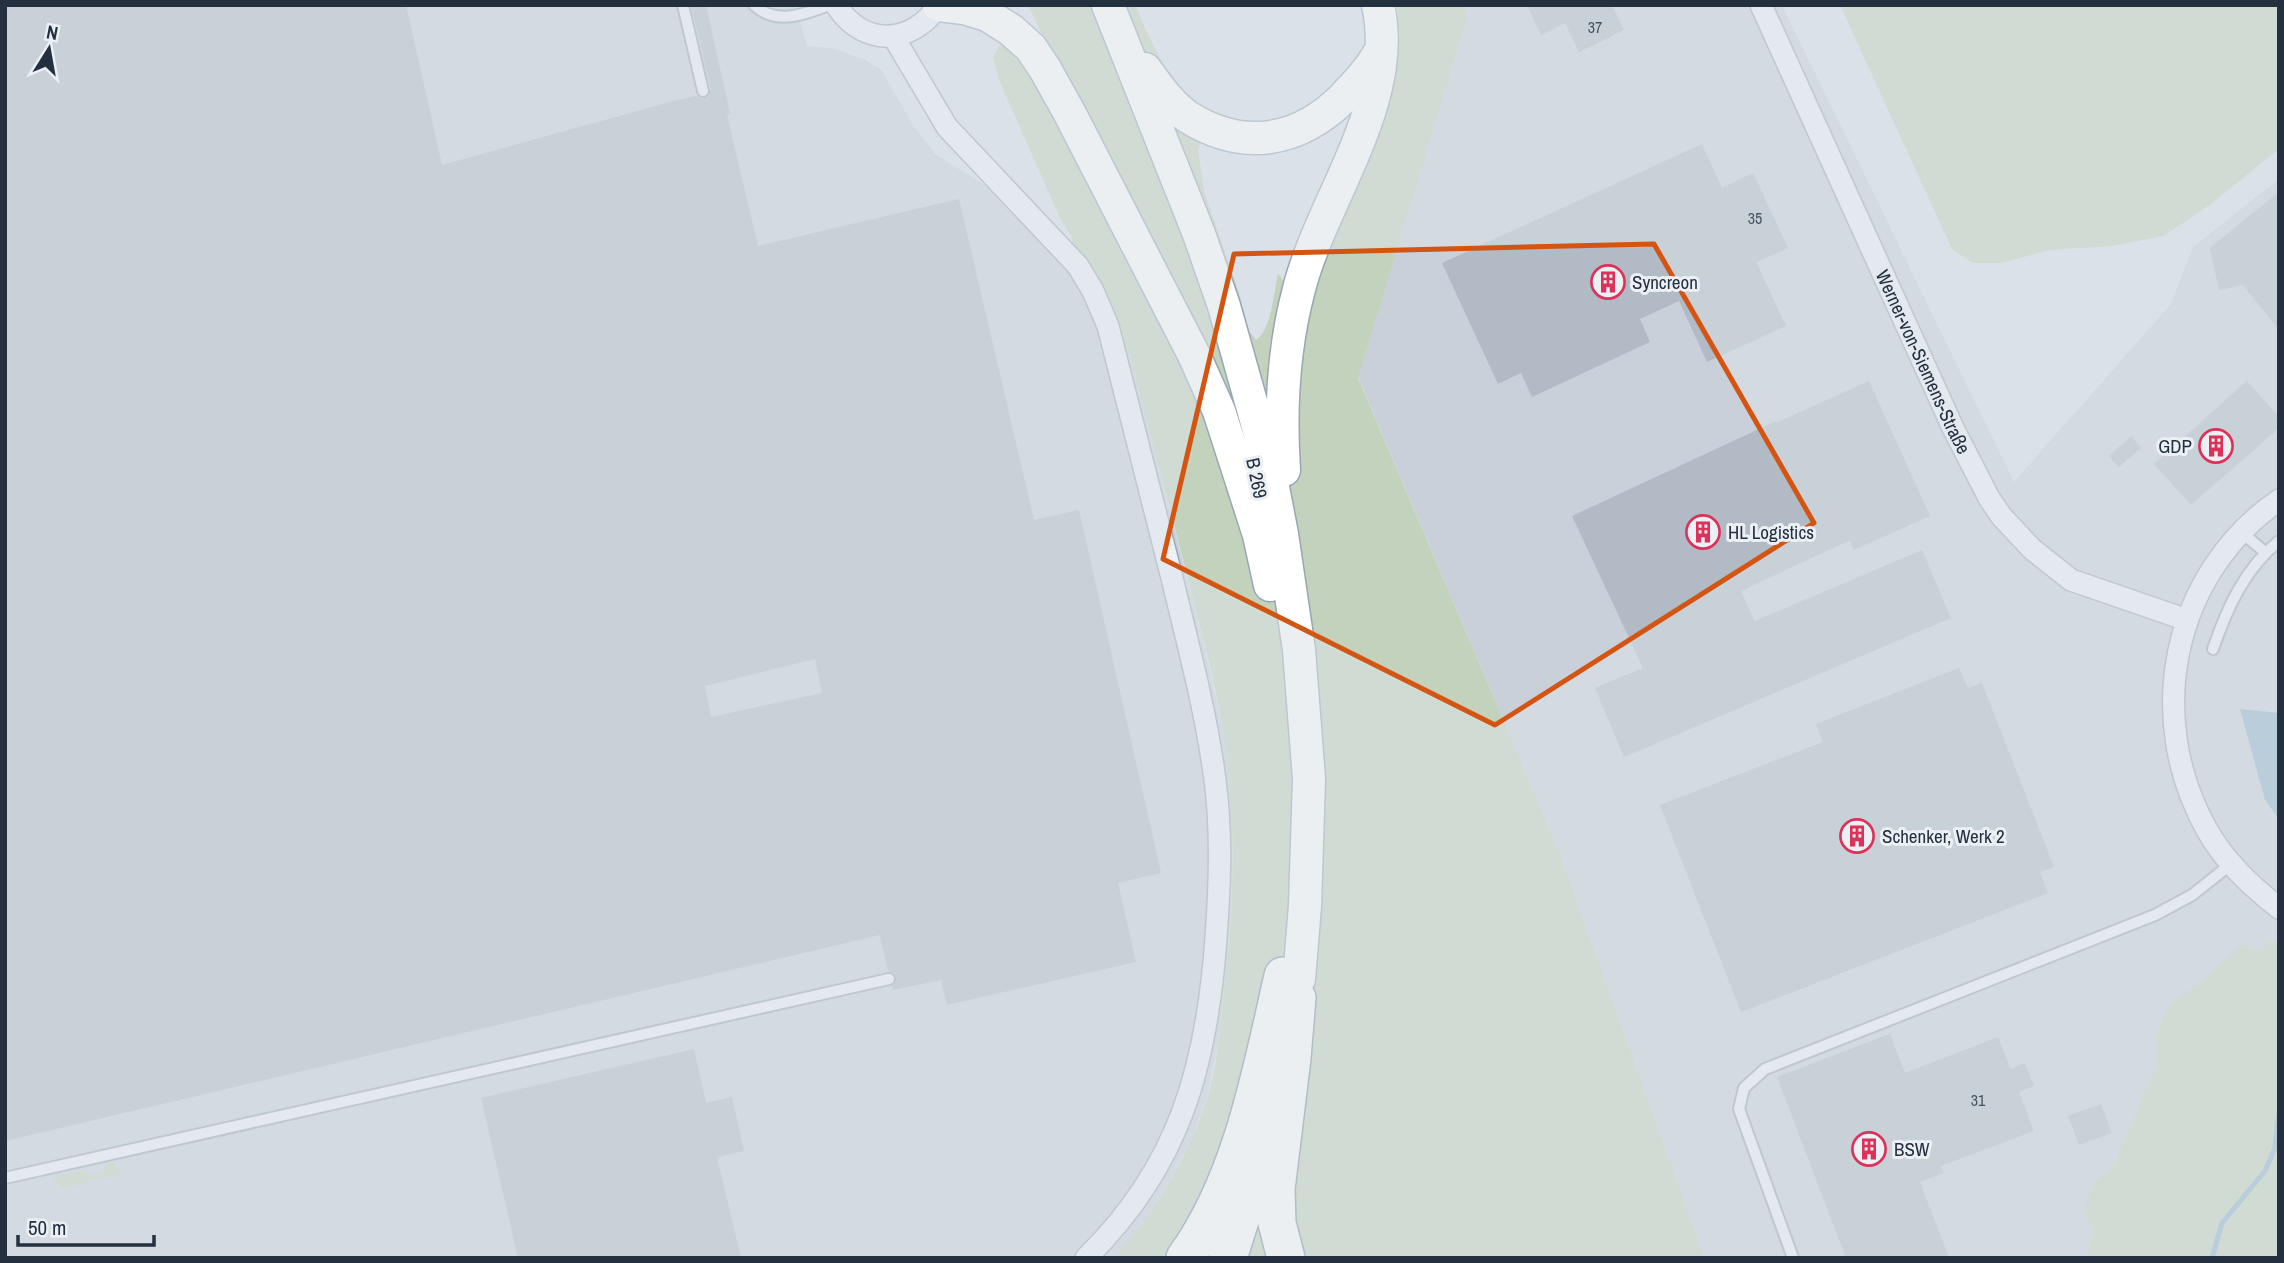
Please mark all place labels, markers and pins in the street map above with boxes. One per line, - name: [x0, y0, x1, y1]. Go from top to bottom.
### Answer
- building icon: Syncreon: [1589, 263, 1627, 301]
- place label: Syncreon: [1632, 269, 1698, 295]
- building icon: GDP: [2197, 427, 2235, 465]
- place label: GDP: [2158, 433, 2192, 459]
- building icon: HL Logistics: [1684, 513, 1722, 551]
- place label: HL Logistics: [1728, 519, 1814, 545]
- building icon: Schenker, Werk 2: [1838, 817, 1876, 855]
- place label: Schenker, Werk 2: [1882, 823, 2005, 849]
- building icon: BSW: [1850, 1130, 1888, 1168]
- place label: BSW: [1894, 1136, 1930, 1162]

